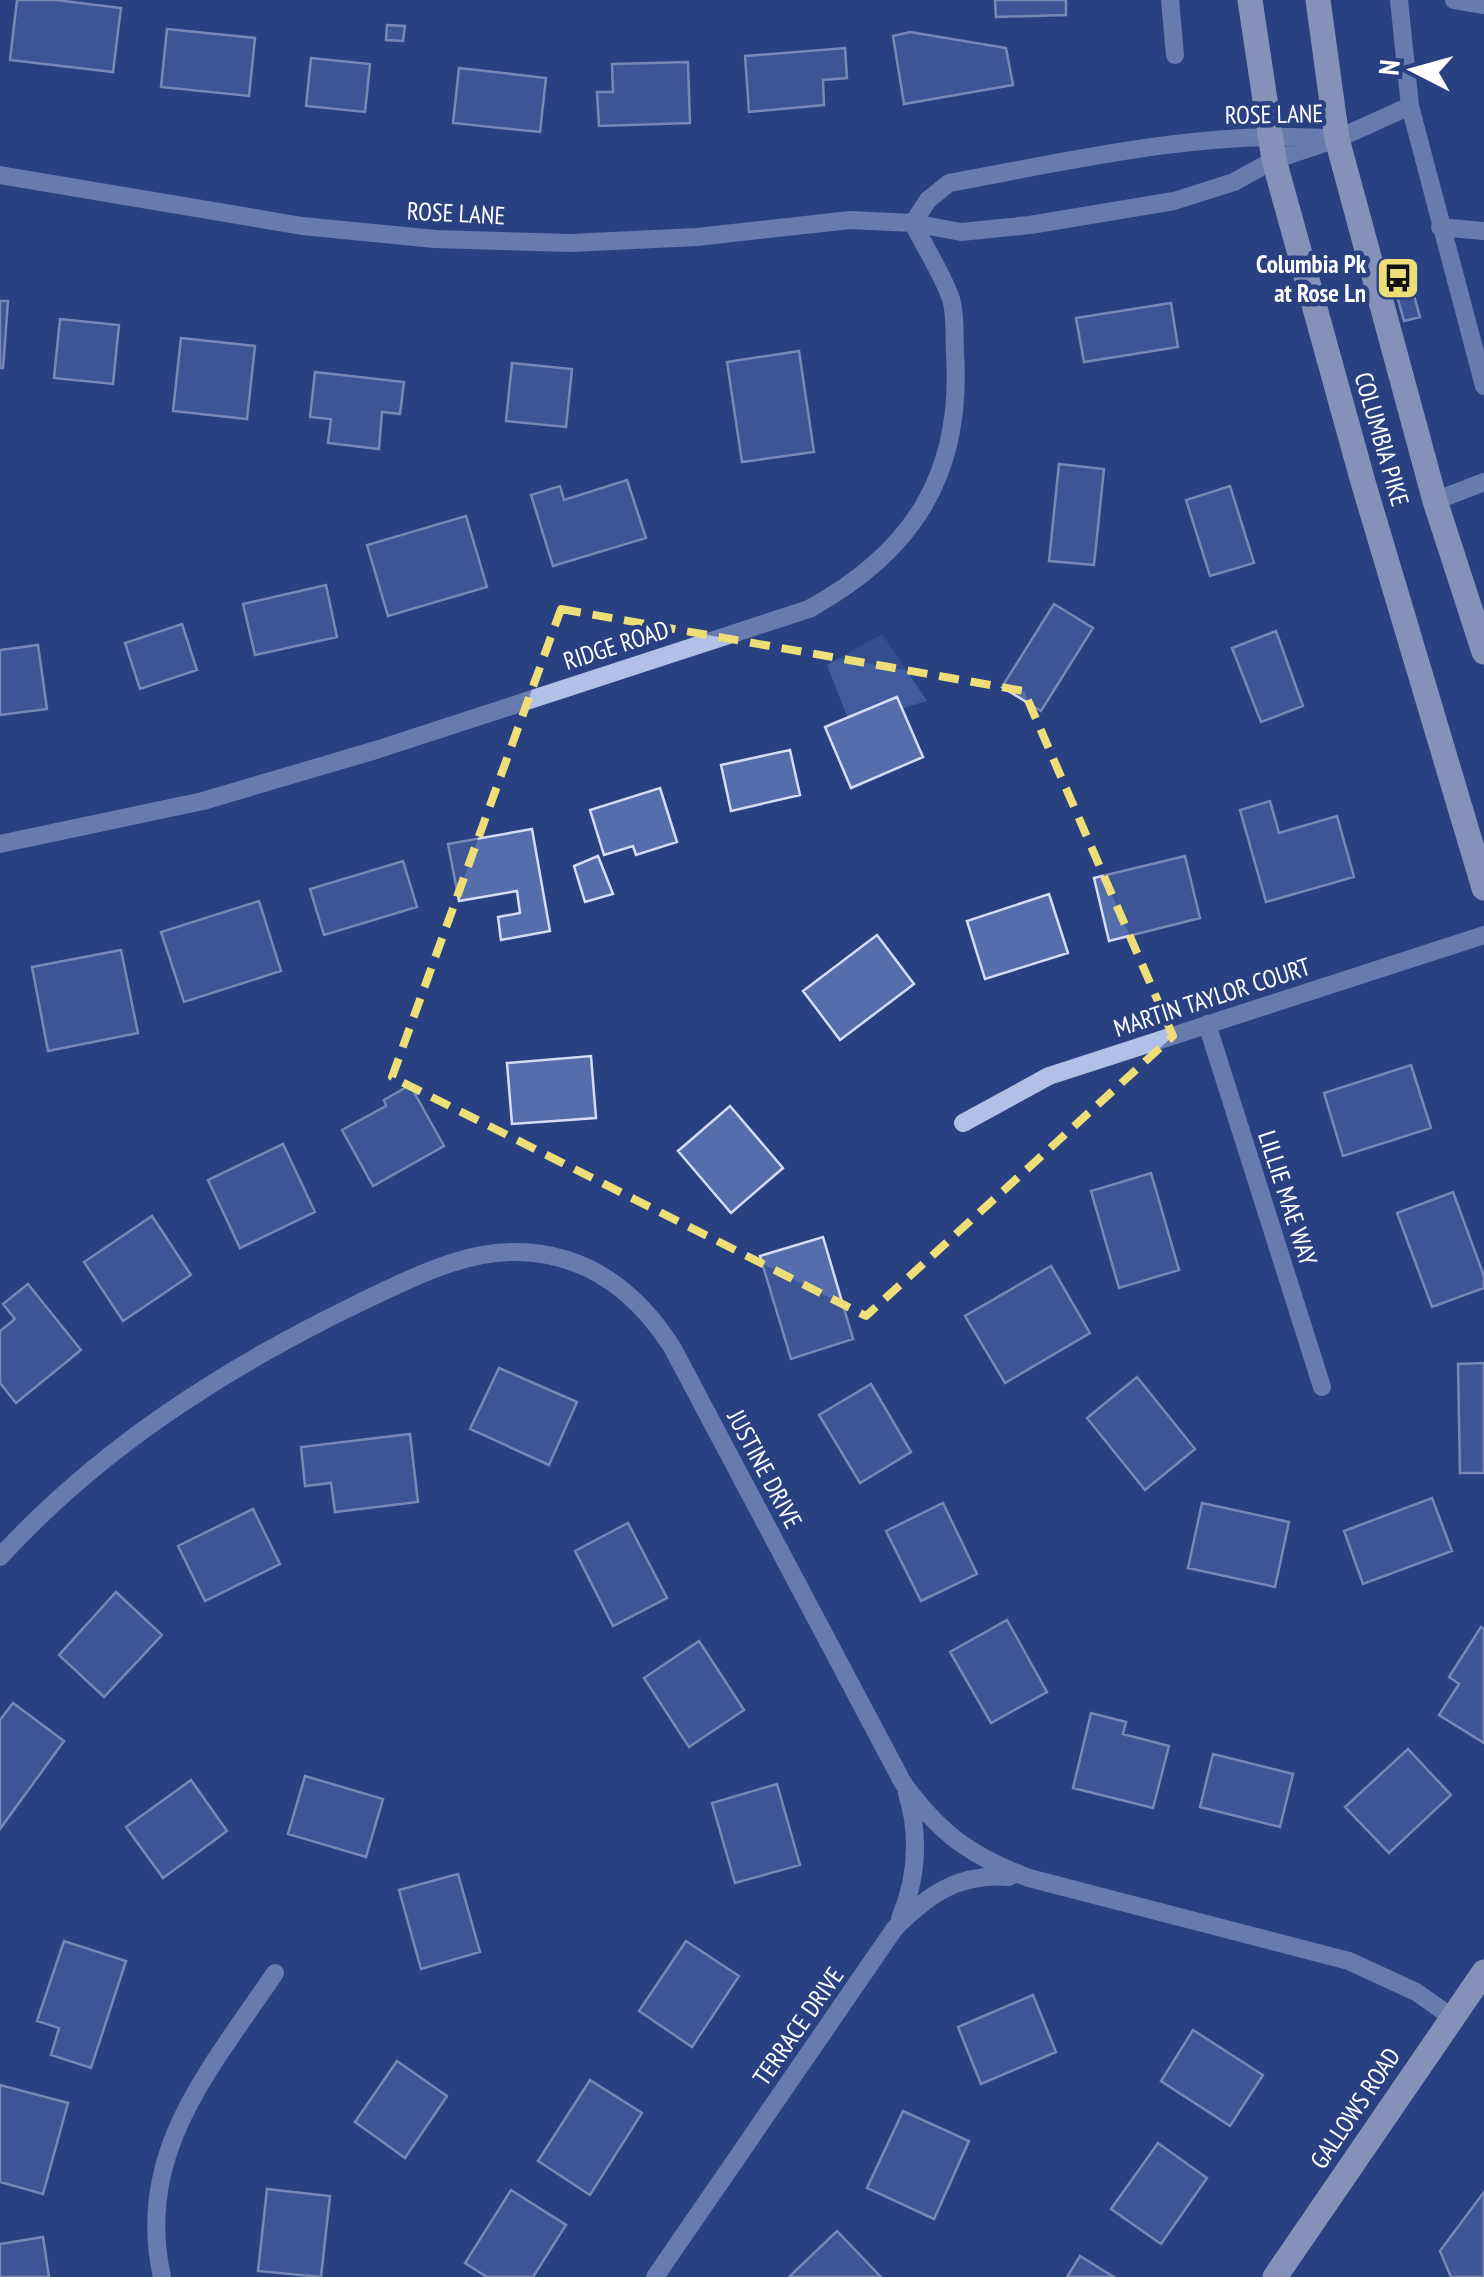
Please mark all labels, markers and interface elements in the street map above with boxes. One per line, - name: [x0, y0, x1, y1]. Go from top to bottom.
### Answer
- north arrow: [1364, 20, 1464, 120]
- text: N: [1369, 58, 1408, 77]
- street label: ROSE LANE: [1225, 97, 1323, 131]
- street label: ROSE LANE: [406, 194, 506, 232]
- place label: Columbia Pk at Rose Ln: [1256, 248, 1367, 309]
- bus stop icon: Columbia Pk at Rose Ln: [1375, 255, 1421, 301]
- street label: COLUMBIA PIKE: [1348, 368, 1416, 510]
- street label: RIDGE ROAD: [559, 613, 673, 677]
- street label: MARTIN TAYLOR COURT: [1110, 950, 1314, 1044]
- street label: LILLIE MAE WAY: [1251, 1126, 1325, 1270]
- street label: JUSTINE DRIVE: [720, 1403, 810, 1534]
- street label: TERRACE DRIVE: [746, 1961, 850, 2091]
- street label: GALLOWS ROAD: [1303, 2041, 1407, 2175]

